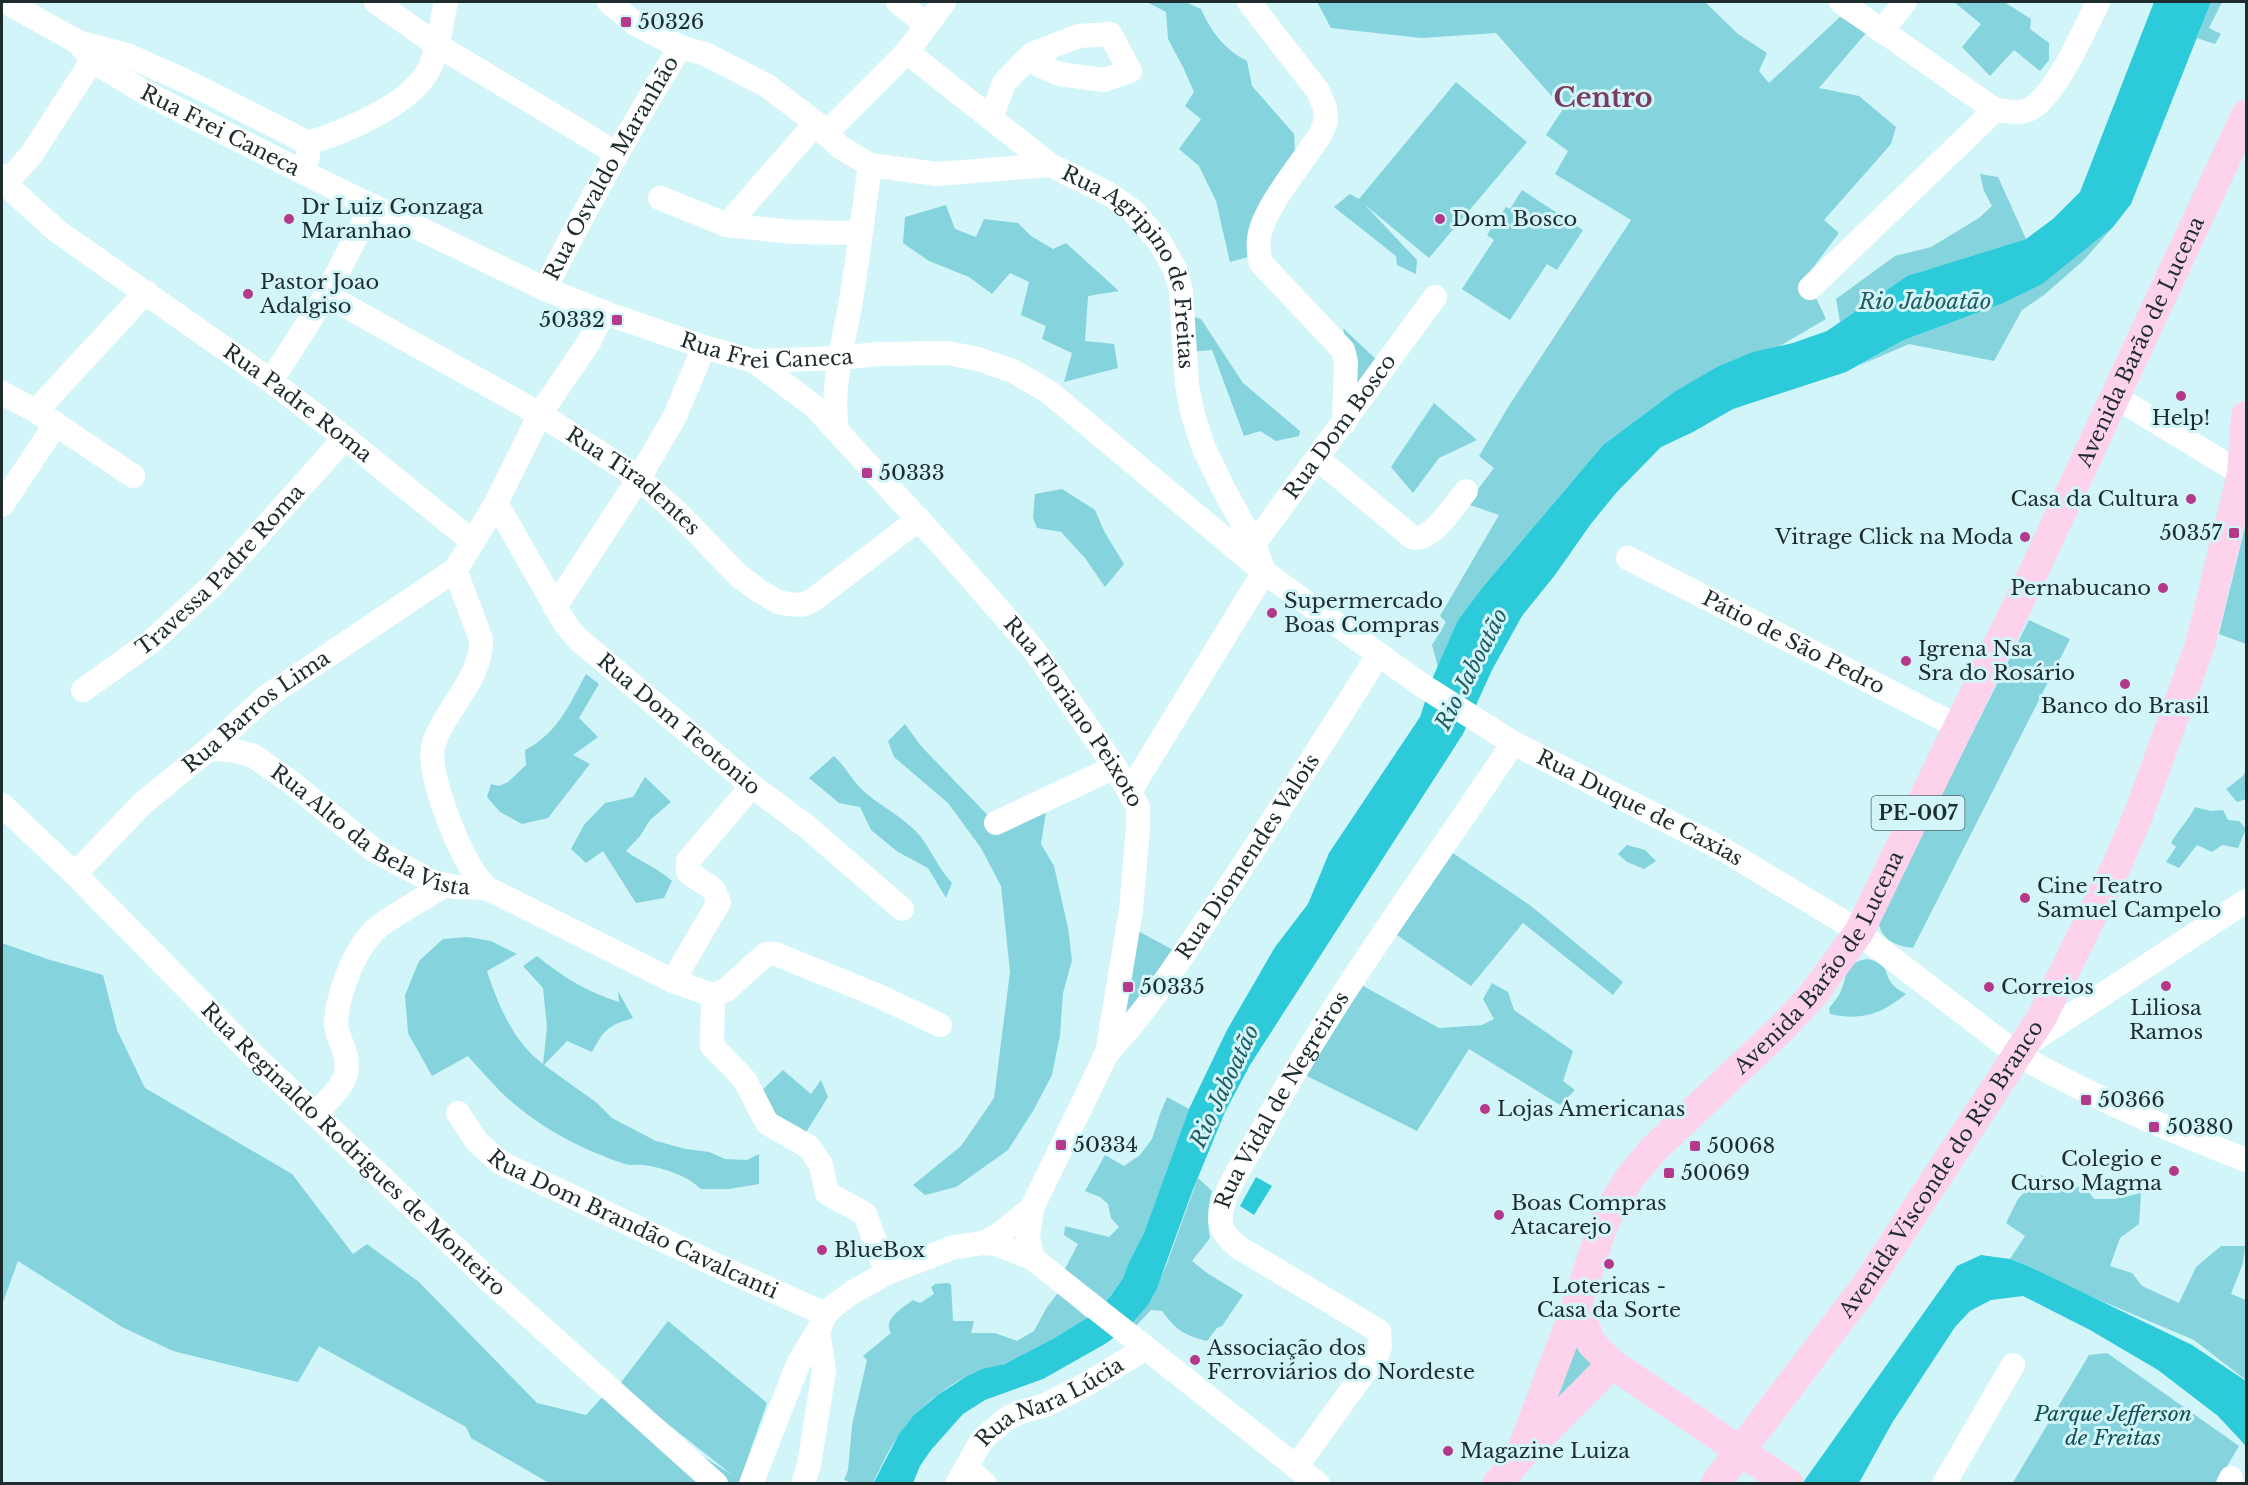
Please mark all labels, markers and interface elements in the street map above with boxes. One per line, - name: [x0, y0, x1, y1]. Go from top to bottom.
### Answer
- place label: 50326: [638, 9, 704, 35]
- marker: 50326: [619, 15, 633, 29]
- street label: Rua Osvaldo Maranhão: [539, 51, 684, 284]
- street label: Rua Frei Caneca: [136, 80, 305, 182]
- district label: Centro: [1553, 81, 1653, 114]
- street label: Rua Agripino de Freitas: [1058, 160, 1199, 370]
- place label: Dr Luiz Gonzaga Maranhao: [301, 194, 484, 244]
- place label: Dom Bosco: [1452, 206, 1577, 232]
- marker: Dr Luiz Gonzaga Maranhao: [282, 212, 296, 226]
- marker: Dom Bosco: [1433, 212, 1447, 226]
- street label: Avenida Barão de Lucena: [2071, 212, 2210, 472]
- place label: Pastor Joao Adalgiso: [259, 269, 379, 319]
- marker: Pastor Joao Adalgiso: [241, 287, 255, 301]
- water label: Rio Jaboatão: [1858, 288, 1991, 315]
- place label: 50332: [539, 307, 605, 333]
- marker: 50332: [610, 313, 624, 327]
- street label: Rua Frei Caneca: [677, 327, 855, 374]
- street label: Rua Padre Roma: [218, 338, 378, 468]
- street label: Rua Dom Bosco: [1278, 349, 1402, 504]
- marker: Help!: [2174, 389, 2188, 403]
- place label: Help!: [2152, 405, 2210, 431]
- street label: Rua Tiradentes: [561, 421, 706, 541]
- place label: 50333: [879, 460, 945, 486]
- marker: 50333: [860, 466, 874, 480]
- street label: Travessa Padre Roma: [131, 479, 310, 661]
- place label: Casa da Cultura: [2011, 486, 2179, 512]
- marker: Casa da Cultura: [2184, 492, 2198, 506]
- place label: 50357: [2160, 520, 2222, 546]
- place label: Vitrage Click na Moda: [1774, 524, 2013, 550]
- marker: 50357: [2227, 526, 2241, 540]
- marker: Vitrage Click na Moda: [2018, 530, 2032, 544]
- place label: Pernabucano: [2010, 575, 2151, 601]
- marker: Pernabucano: [2156, 581, 2170, 595]
- street label: Pátio de São Pedro: [1698, 585, 1889, 700]
- place label: Supermercado Boas Compras: [1284, 588, 1443, 638]
- water label: Rio Jaboatão: [1429, 604, 1514, 735]
- marker: Supermercado Boas Compras: [1265, 606, 1279, 620]
- street label: Rua Floriano Peixoto: [998, 611, 1148, 812]
- place label: Igrena Nsa Sra do Rosário: [1918, 636, 2075, 686]
- street label: Rua Barros Lima: [177, 645, 335, 778]
- street label: Rua Dom Teotonio: [592, 648, 765, 801]
- marker: Igrena Nsa Sra do Rosário: [1899, 654, 1913, 668]
- marker: Banco do Brasil: [2118, 677, 2132, 691]
- place label: Banco do Brasil: [2041, 693, 2209, 719]
- street label: Rua Duque de Caxias: [1532, 744, 1748, 871]
- street label: Rua Diomendes Valois: [1171, 749, 1325, 964]
- street label: Rua Alto da Bela Vista: [265, 759, 471, 900]
- road number: PE-007: [1872, 796, 1964, 830]
- street label: Avenida Barão de Lucena: [1728, 846, 1909, 1080]
- place label: Cine Teatro Samuel Campelo: [2037, 873, 2222, 923]
- marker: Cine Teatro Samuel Campelo: [2018, 891, 2032, 905]
- place label: 50335: [1140, 974, 1205, 1000]
- place label: Correios: [2001, 974, 2094, 1000]
- marker: Liliosa Ramos: [2159, 979, 2173, 993]
- marker: 50335: [1121, 980, 1135, 994]
- marker: Correios: [1982, 980, 1996, 994]
- street label: Rua Vidal de Negreiros: [1209, 986, 1355, 1212]
- place label: Liliosa Ramos: [2129, 995, 2203, 1045]
- street label: Rua Reginaldo Rodrigues de Monteiro: [196, 997, 511, 1302]
- street label: Avenida Visconde do Rio Branco: [1833, 1016, 2049, 1324]
- water label: Rio Jaboatão: [1184, 1020, 1265, 1153]
- place label: 50366: [2098, 1087, 2165, 1113]
- marker: 50366: [2079, 1093, 2093, 1107]
- place label: Lojas Americanas: [1497, 1096, 1685, 1122]
- marker: Lojas Americanas: [1478, 1102, 1492, 1116]
- place label: 50380: [2166, 1114, 2234, 1140]
- marker: 50380: [2147, 1120, 2161, 1134]
- place label: 50334: [1073, 1132, 1138, 1158]
- place label: 50068: [1707, 1133, 1775, 1159]
- marker: 50334: [1054, 1138, 1068, 1152]
- marker: 50068: [1688, 1139, 1702, 1153]
- street label: Rua Dom Brandão Cavalcanti: [482, 1144, 782, 1304]
- place label: Colegio e Curso Magma: [2011, 1146, 2162, 1196]
- place label: 50069: [1681, 1160, 1750, 1186]
- marker: Colegio e Curso Magma: [2167, 1164, 2181, 1178]
- marker: 50069: [1662, 1166, 1676, 1180]
- place label: Boas Compras Atacarejo: [1510, 1190, 1667, 1240]
- marker: Boas Compras Atacarejo: [1492, 1208, 1506, 1222]
- place label: BlueBox: [834, 1237, 925, 1263]
- marker: BlueBox: [815, 1243, 829, 1257]
- marker: Lotericas - Casa da Sorte: [1602, 1257, 1616, 1271]
- place label: Lotericas - Casa da Sorte: [1537, 1273, 1681, 1323]
- place label: Associação dos Ferroviários do Nordeste: [1206, 1335, 1475, 1385]
- street label: Rua Nara Lúcia: [970, 1352, 1129, 1452]
- marker: Associação dos Ferroviários do Nordeste: [1188, 1353, 1202, 1367]
- park label: Parque Jefferson de Freitas: [2033, 1401, 2192, 1451]
- place label: Magazine Luiza: [1460, 1438, 1630, 1464]
- marker: Magazine Luiza: [1441, 1444, 1455, 1458]

